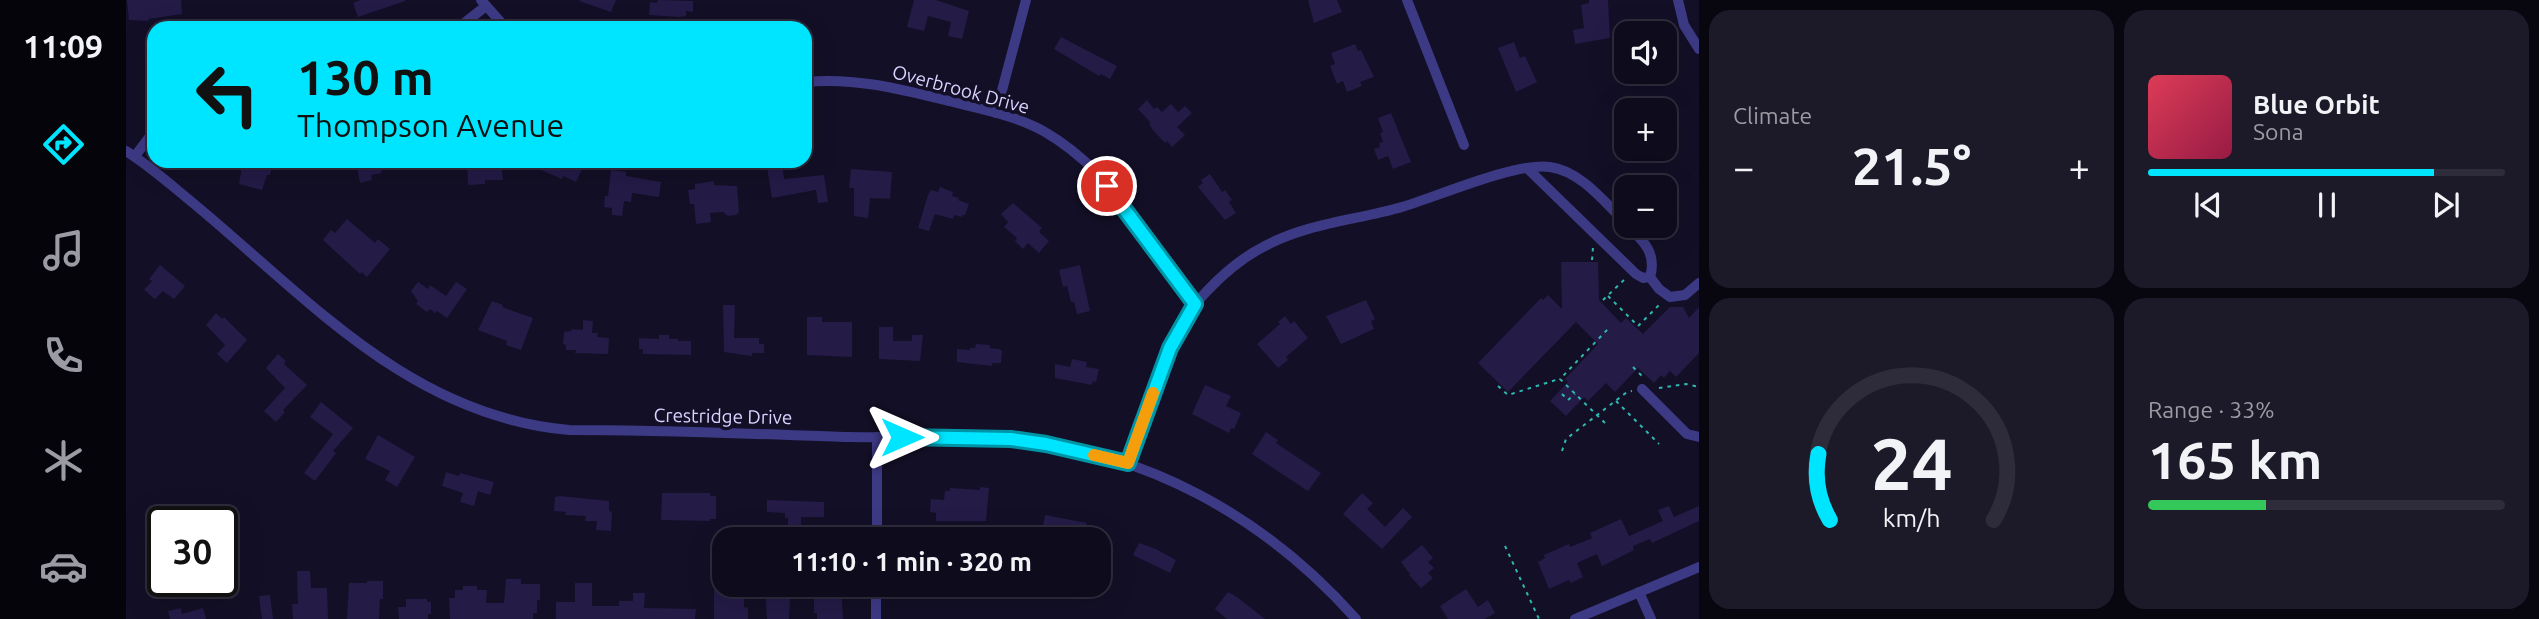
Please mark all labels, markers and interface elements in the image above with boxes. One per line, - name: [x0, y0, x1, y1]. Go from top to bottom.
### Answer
- map controls: [1614, 21, 1677, 238]
- button: sound: [1614, 21, 1677, 84]
- text: 11:09: [23, 28, 103, 64]
- icon: left: [182, 49, 273, 140]
- text: 130 m: [297, 49, 434, 104]
- street label: Overbrook Drive: [890, 60, 1032, 118]
- text: Blue Orbit: [2253, 90, 2380, 119]
- button: +: [1614, 98, 1677, 161]
- text: Climate: [1733, 103, 1812, 128]
- text: Thompson Avenue: [297, 107, 564, 143]
- text: Sona: [2253, 119, 2303, 144]
- icon: directions: [39, 120, 88, 169]
- text: 21.5°: [1852, 137, 1971, 195]
- text: −: [1733, 146, 1754, 188]
- text: +: [2069, 146, 2090, 188]
- pin: [1077, 156, 1137, 216]
- icon: arrive: [1088, 167, 1126, 205]
- button: −: [1614, 175, 1677, 238]
- icon: previous: [2189, 186, 2227, 224]
- icon: pause: [2308, 186, 2346, 224]
- icon: next: [2427, 186, 2465, 224]
- icon: music: [39, 226, 88, 275]
- icon: phone: [39, 331, 88, 380]
- text: Range · 33%: [2148, 397, 2275, 422]
- position arrow: [865, 400, 939, 474]
- street label: Crestridge Drive: [653, 404, 793, 428]
- text: 24: [1870, 422, 1953, 504]
- text: 165 km: [2148, 431, 2322, 489]
- icon: climate: [39, 436, 88, 485]
- text: km/h: [1883, 503, 1940, 531]
- speed limit sign: 30: [147, 506, 238, 597]
- icon: car: [39, 542, 88, 591]
- text: 11:10 · 1 min · 320 m: [791, 547, 1032, 576]

